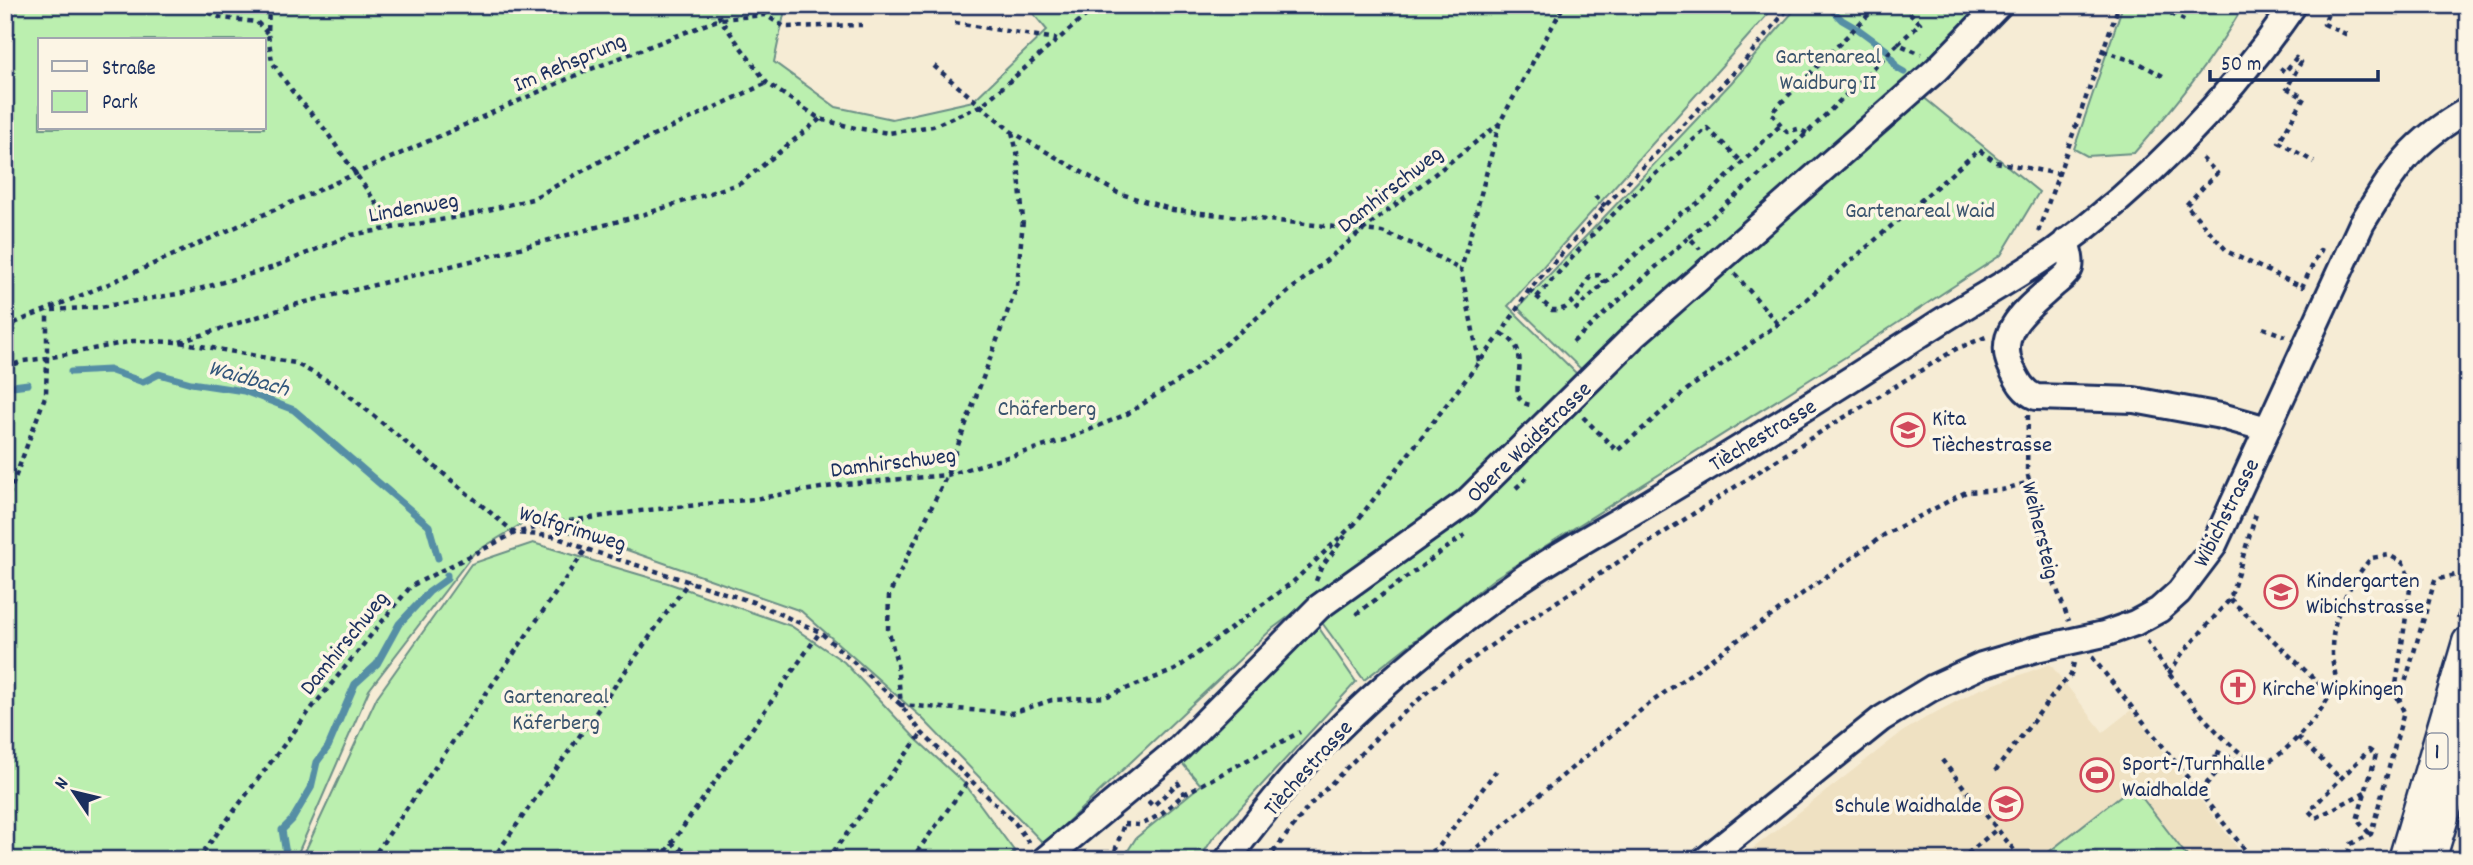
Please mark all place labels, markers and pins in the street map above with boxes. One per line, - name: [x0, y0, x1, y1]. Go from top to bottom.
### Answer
- place label: Kita Tièchestrasse: [1932, 404, 2052, 463]
- school or university icon: Kita Tièchestrasse: [1889, 411, 1927, 449]
- place label: Kindergarten Wibichstrasse: [2306, 566, 2424, 625]
- school or university icon: Kindergarten Wibichstrasse: [2262, 573, 2300, 611]
- church icon: Kirche Wipkingen: [2219, 668, 2257, 706]
- place label: Kirche Wipkingen: [2262, 674, 2404, 707]
- place label: Sport-/Turnhalle Waidhalde: [2122, 749, 2265, 808]
- sports icon: Sport-/Turnhalle Waidhalde: [2078, 756, 2116, 794]
- school or university icon: Schule Waidhalde: [1987, 785, 2025, 823]
- place label: Schule Waidhalde: [1835, 791, 1982, 824]

